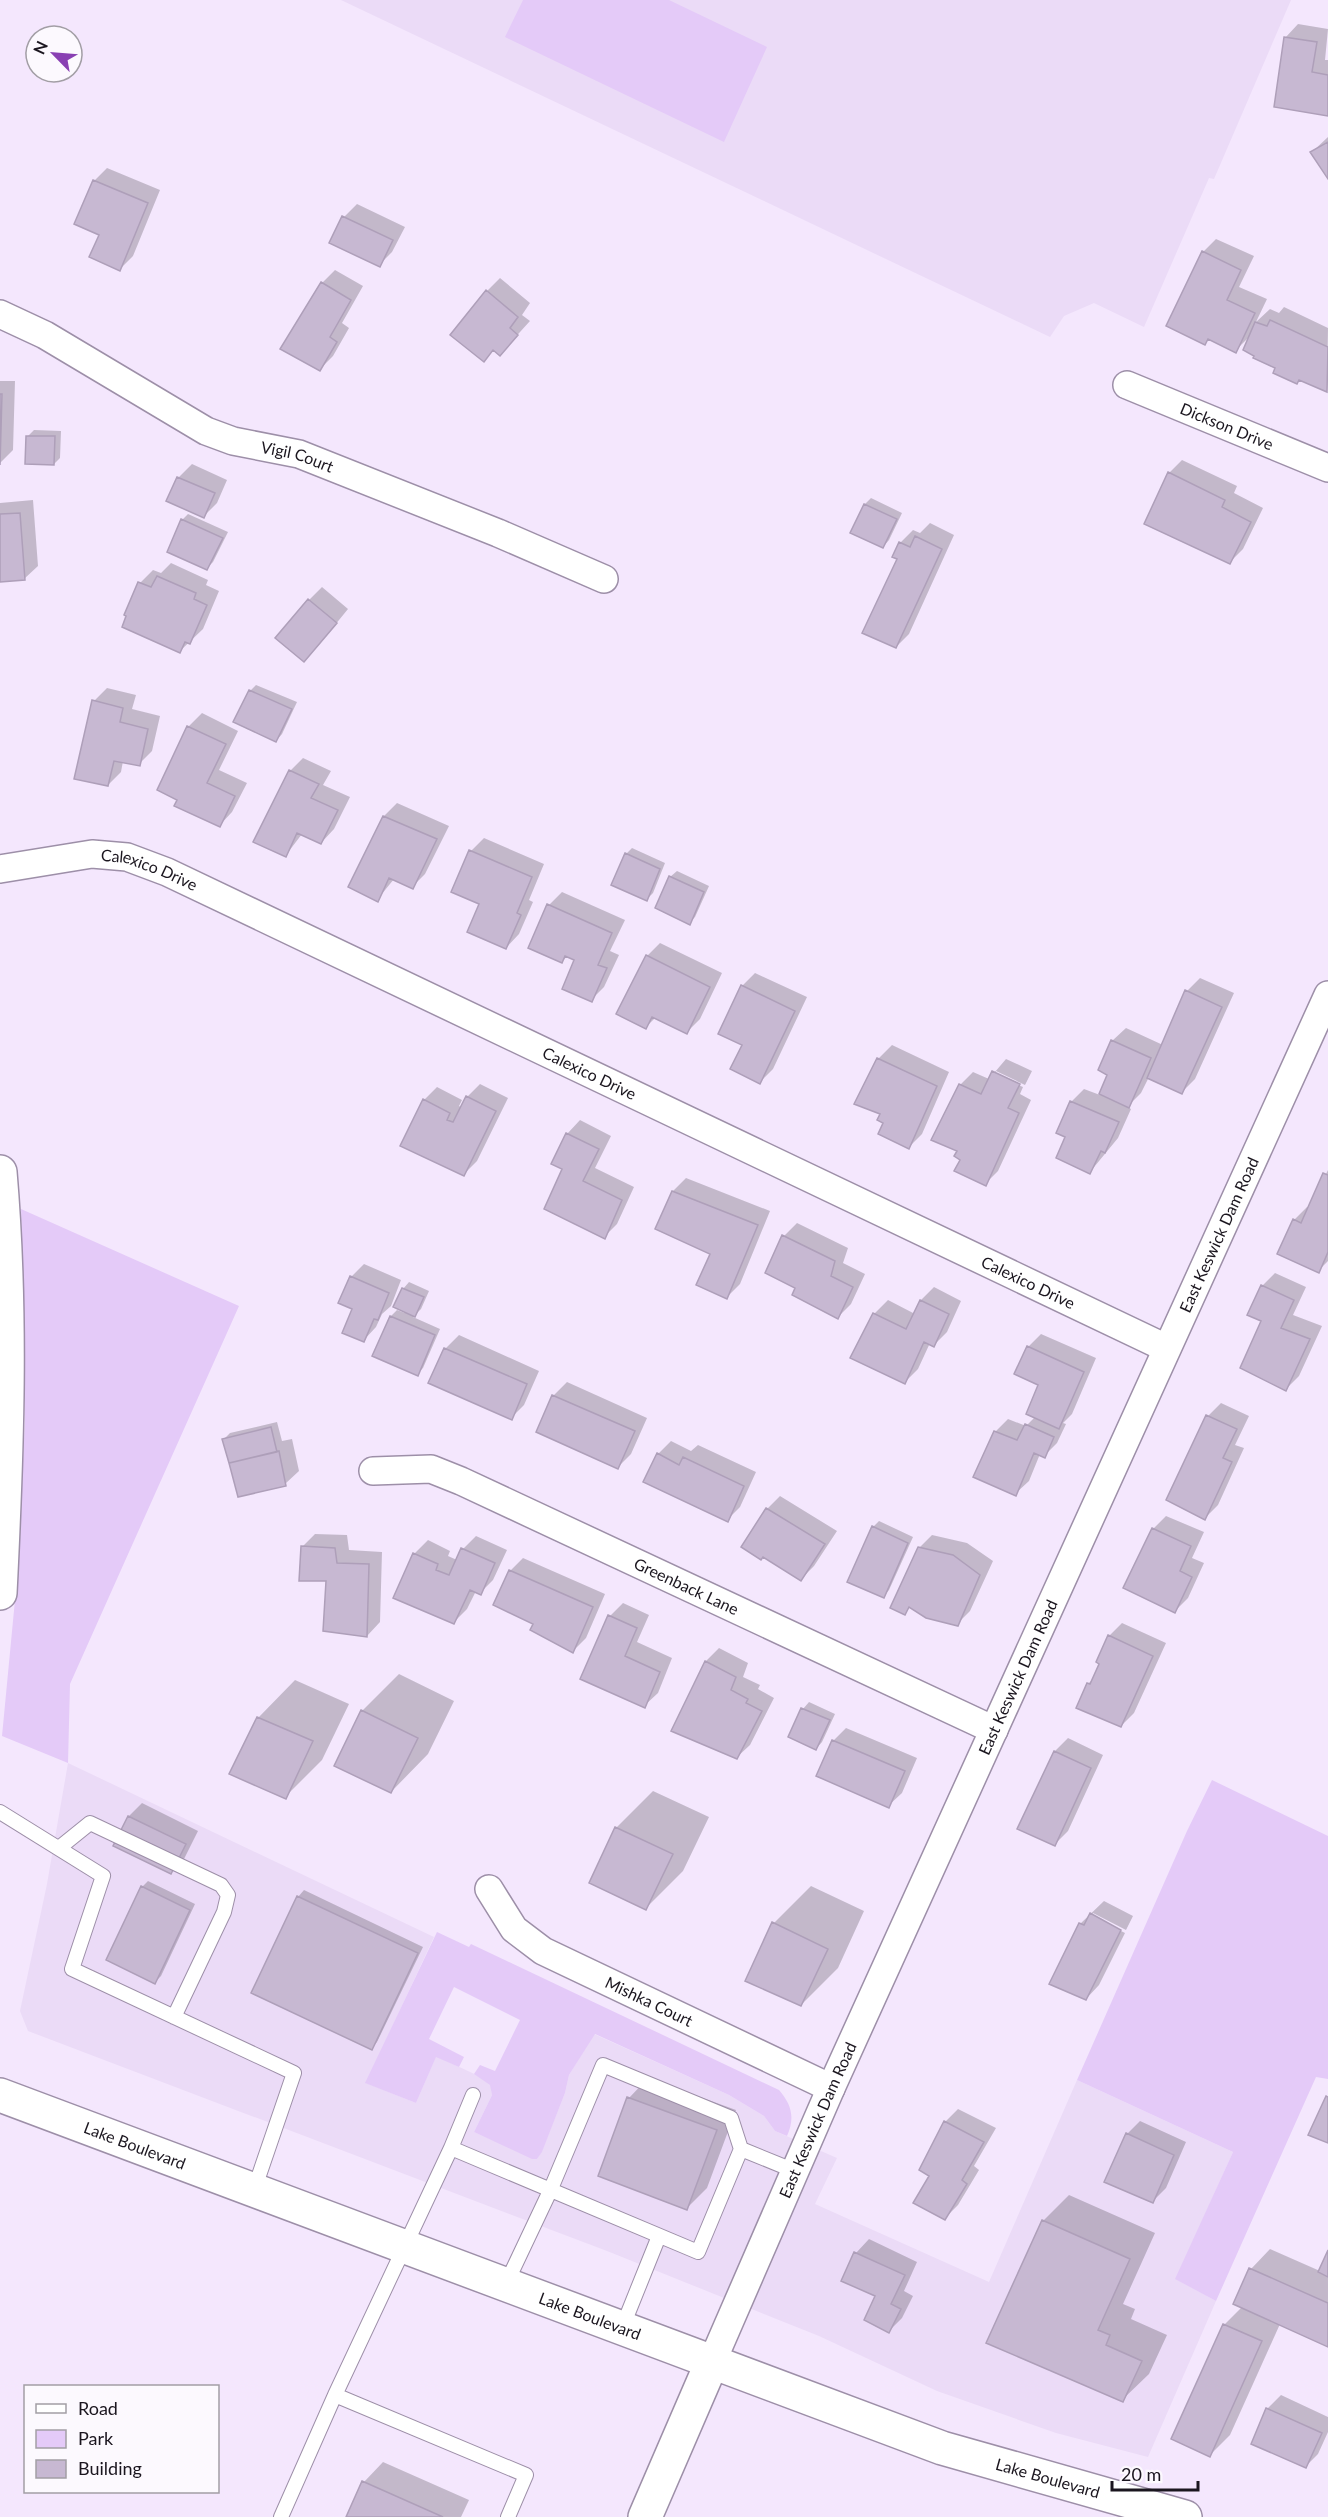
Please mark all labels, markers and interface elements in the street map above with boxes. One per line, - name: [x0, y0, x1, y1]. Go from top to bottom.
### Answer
- north arrow: [24, 24, 84, 84]
- text: N: [29, 38, 51, 57]
- street label: Dickson Drive: [1178, 398, 1276, 453]
- street label: Vigil Court: [259, 437, 337, 476]
- street label: Calexico Drive: [100, 845, 201, 894]
- street label: Calexico Drive: [540, 1042, 640, 1103]
- street label: East Keswick Dam Road: [1175, 1154, 1262, 1315]
- street label: Calexico Drive: [979, 1251, 1078, 1312]
- street label: Greenback Lane: [631, 1553, 742, 1618]
- street label: East Keswick Dam Road: [974, 1596, 1061, 1758]
- street label: Mishka Court: [602, 1972, 696, 2030]
- street label: East Keswick Dam Road: [774, 2039, 860, 2201]
- street label: Lake Boulevard: [81, 2117, 189, 2173]
- street label: Lake Boulevard: [537, 2288, 644, 2343]
- legend: [24, 2385, 219, 2493]
- text: Road: [78, 2397, 118, 2419]
- text: Park: [78, 2427, 114, 2449]
- street label: Lake Boulevard: [994, 2454, 1102, 2501]
- scale bar: [1112, 2454, 1198, 2492]
- text: Building: [78, 2457, 142, 2479]
- text: 20 m: [1121, 2463, 1161, 2485]

